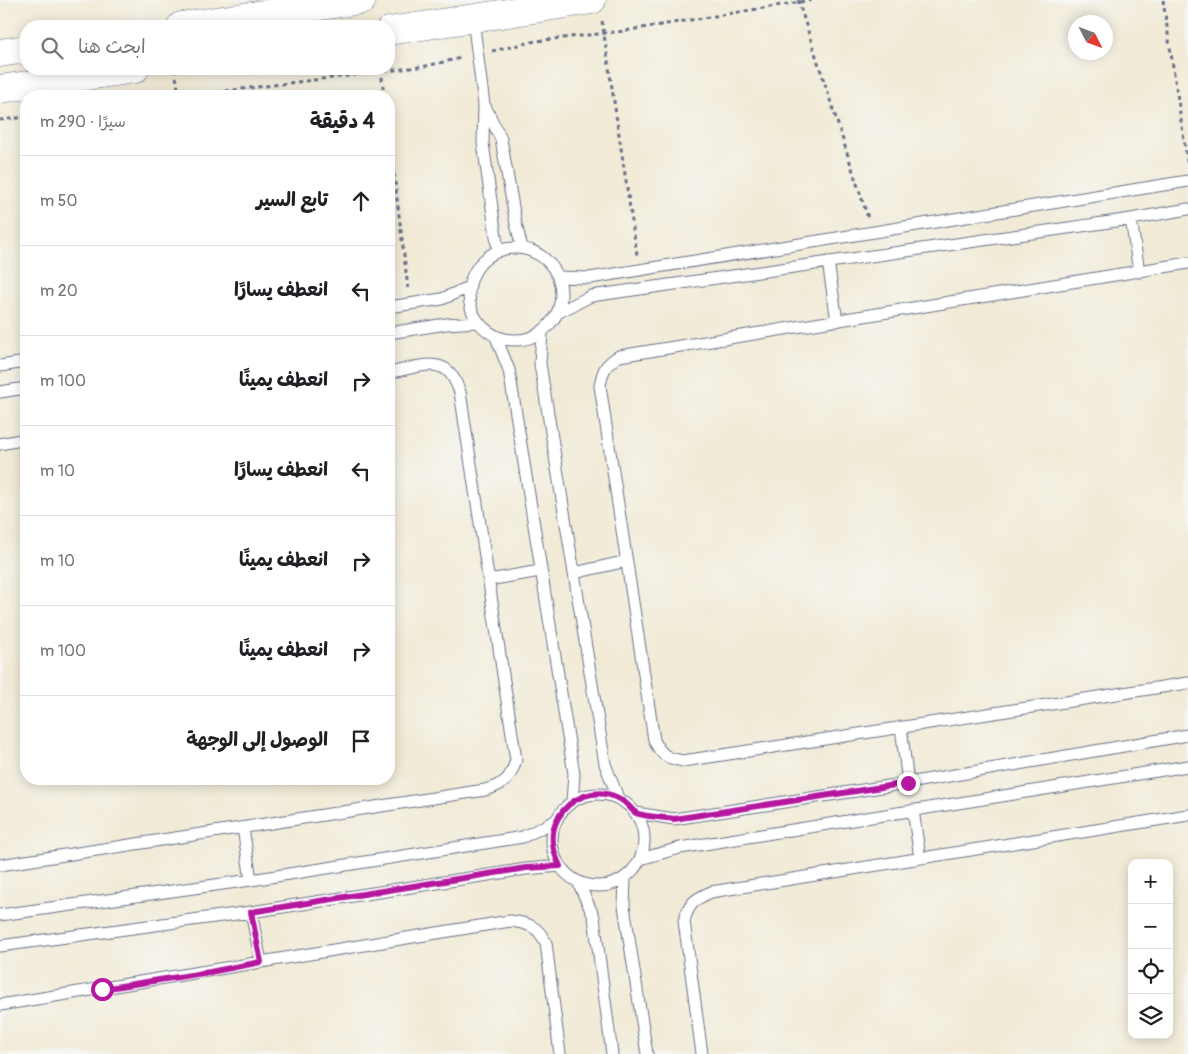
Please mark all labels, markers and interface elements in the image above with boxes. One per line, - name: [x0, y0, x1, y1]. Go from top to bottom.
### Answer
- north arrow: [1068, 15, 1113, 60]
- search box: [20, 20, 395, 75]
- icon: search: [38, 34, 66, 62]
- text: ابحث هنا: [78, 35, 146, 59]
- text: 4 دقيقة: [310, 108, 375, 135]
- text: سيرًا · 290 m: [40, 112, 126, 132]
- icon: ahead: [347, 187, 375, 215]
- text: تابع السير: [256, 188, 328, 212]
- text: 50 m: [40, 191, 77, 211]
- icon: left: [347, 277, 375, 305]
- text: انعطف يسارًا: [234, 278, 328, 302]
- text: 20 m: [40, 281, 78, 301]
- icon: right: [347, 367, 375, 395]
- text: انعطف يمينًا: [239, 368, 328, 392]
- text: 100 m: [40, 371, 86, 391]
- icon: left: [347, 457, 375, 485]
- text: انعطف يسارًا: [234, 458, 328, 482]
- text: 10 m: [40, 461, 75, 481]
- icon: right: [347, 547, 375, 575]
- text: انعطف يمينًا: [239, 548, 328, 572]
- text: 10 m: [40, 551, 75, 571]
- icon: right: [347, 637, 375, 665]
- text: انعطف يمينًا: [239, 638, 328, 662]
- text: 100 m: [40, 641, 86, 661]
- icon: arrive: [347, 727, 375, 755]
- text: الوصول إلى الوجهة: [186, 728, 328, 752]
- route end: [897, 772, 920, 795]
- map controls: [1128, 859, 1173, 1039]
- button: +: [1128, 859, 1173, 904]
- button: −: [1128, 904, 1173, 949]
- button: locate: [1128, 949, 1173, 994]
- route start: [91, 978, 114, 1001]
- button: layers: [1128, 994, 1173, 1039]

